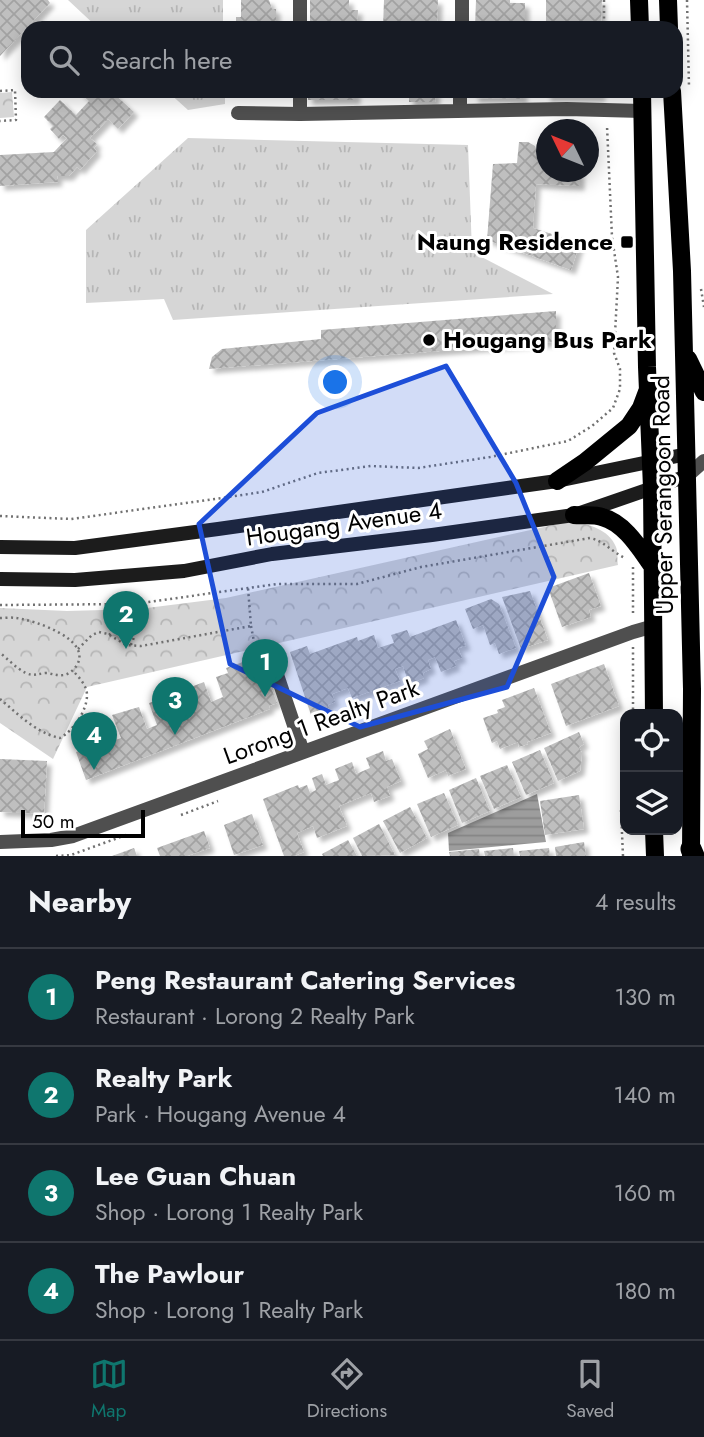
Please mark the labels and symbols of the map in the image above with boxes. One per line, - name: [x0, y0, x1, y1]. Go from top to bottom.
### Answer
- north arrow: [536, 119, 599, 182]
- place label: Naung Residence: [417, 224, 613, 259]
- marker: Naung Residence: [619, 234, 635, 250]
- place label: Hougang Bus Park: [443, 322, 652, 357]
- marker: Hougang Bus Park: [421, 332, 437, 348]
- your location: [318, 365, 352, 399]
- street label: Upper Serangoon Road: [643, 375, 682, 615]
- street label: Hougang Avenue 4: [244, 492, 444, 555]
- pin: 2: [103, 591, 149, 649]
- pin: 1: [242, 639, 288, 697]
- street label: Lorong 1 Realty Park: [218, 670, 424, 773]
- pin: 3: [152, 677, 198, 735]
- pin: 4: [71, 712, 117, 770]
- scale bar: [21, 807, 145, 839]

